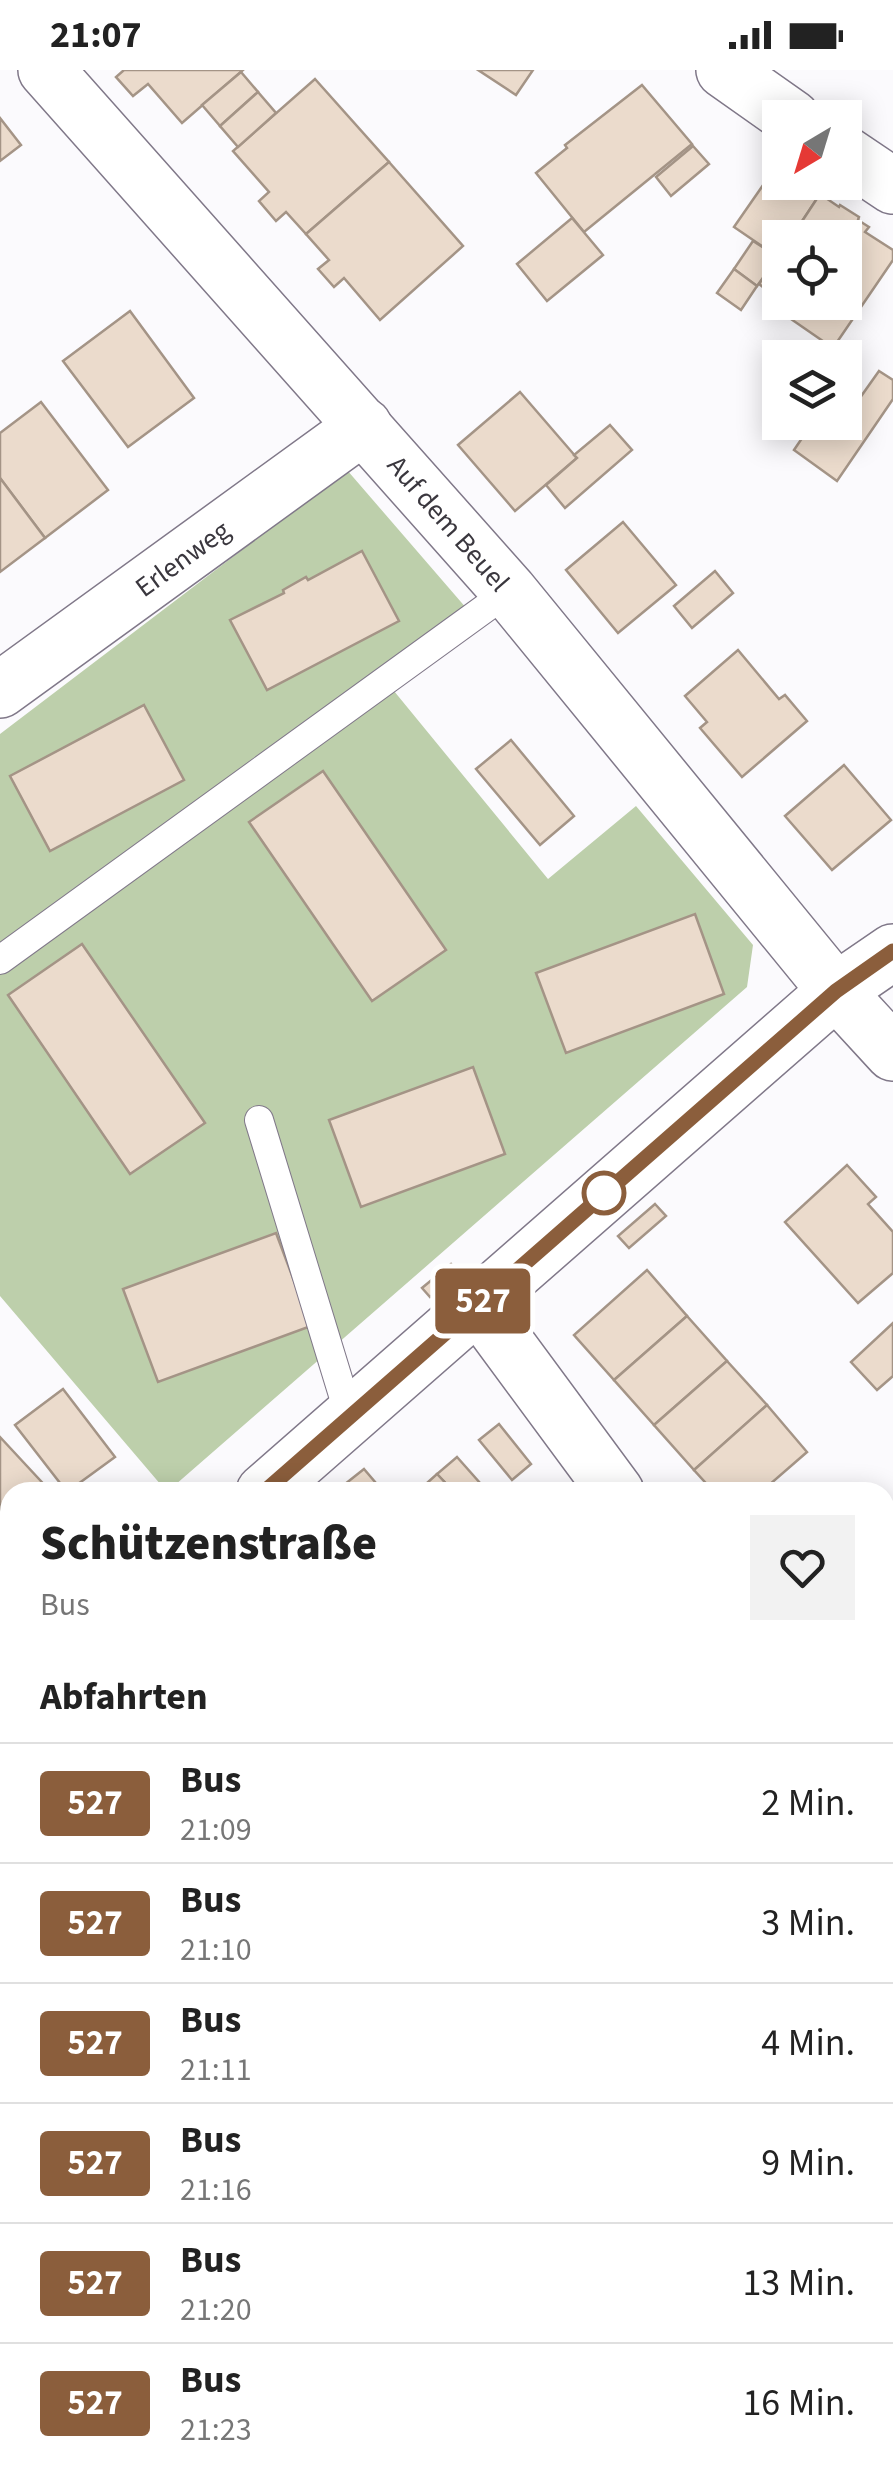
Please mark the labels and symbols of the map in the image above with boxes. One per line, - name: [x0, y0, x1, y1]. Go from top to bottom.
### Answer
- north arrow: [762, 100, 862, 200]
- street label: Auf dem Beuel: [378, 447, 519, 601]
- street label: Erlenweg: [127, 511, 238, 607]
- unlabelled marker: [583, 1172, 625, 1214]
- line badge: 527: [426, 1268, 540, 1334]

